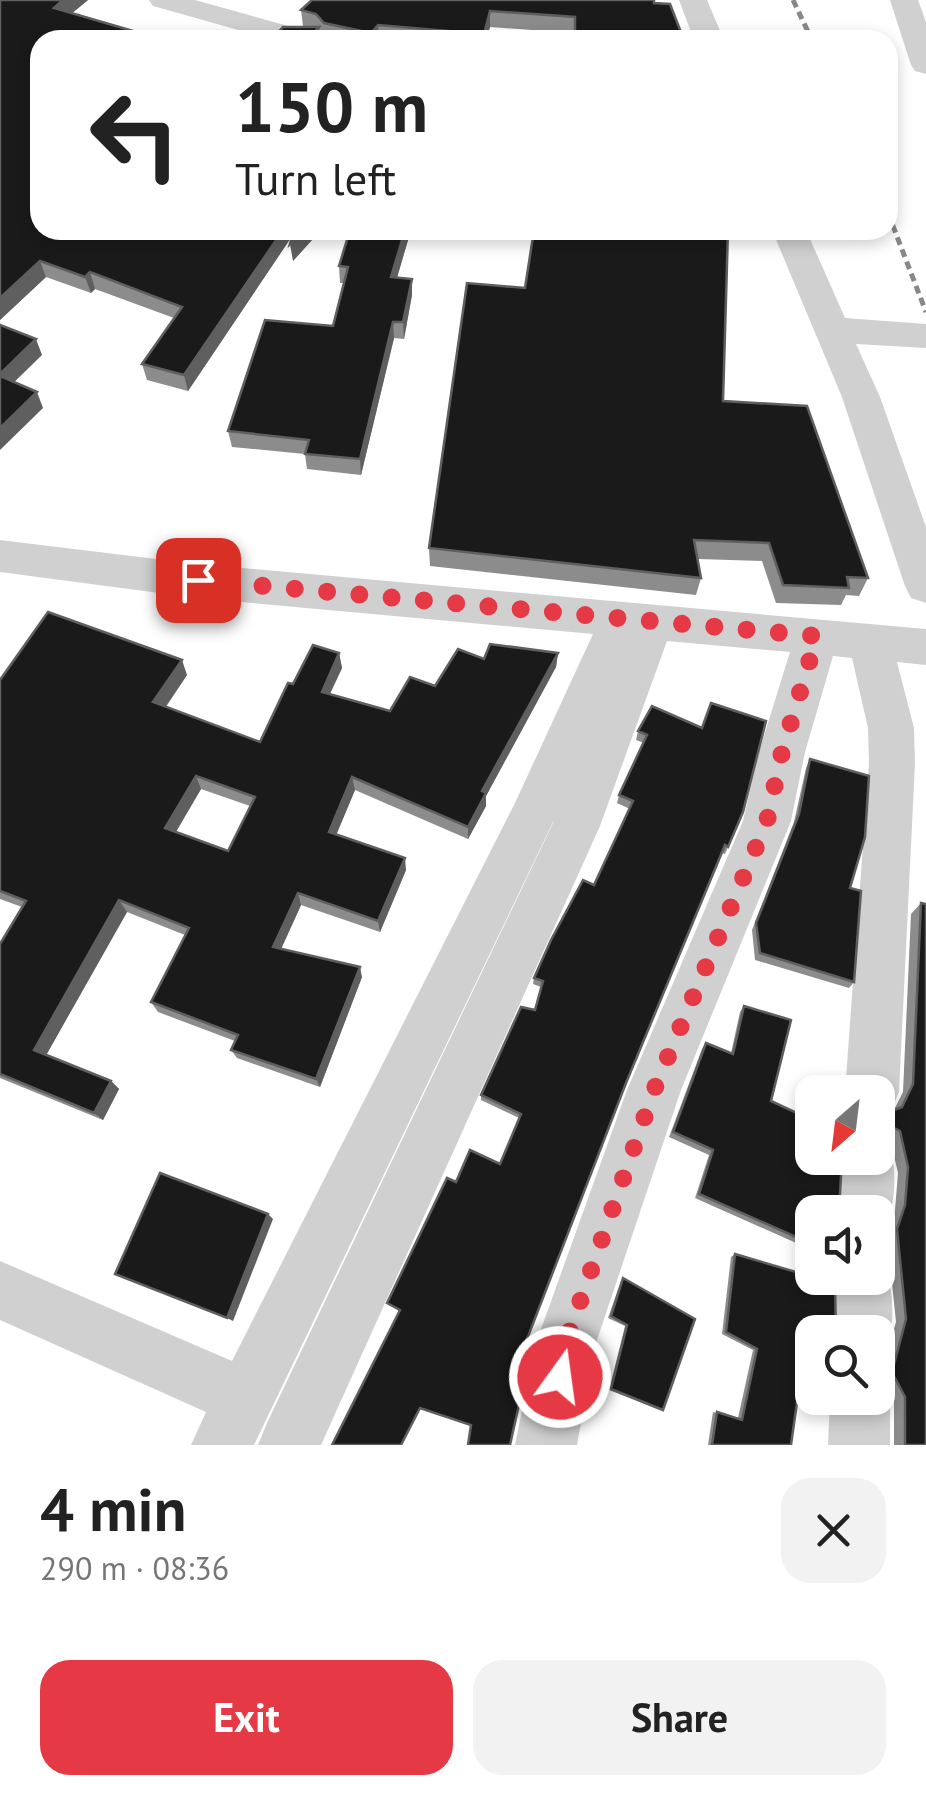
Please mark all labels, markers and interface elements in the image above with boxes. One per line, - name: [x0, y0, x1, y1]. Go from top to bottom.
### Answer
- text: 150 m: [235, 61, 428, 151]
- icon: left: [70, 70, 200, 200]
- text: Turn left: [235, 149, 396, 207]
- pin: [156, 538, 241, 623]
- icon: arrive: [171, 553, 226, 608]
- north arrow: [795, 1075, 895, 1175]
- map controls: [795, 1075, 895, 1415]
- button: sound: [795, 1195, 895, 1295]
- button: search: [795, 1315, 895, 1415]
- position arrow: [508, 1325, 612, 1429]
- text: 4 min: [40, 1470, 186, 1548]
- button: close: [781, 1478, 886, 1583]
- text: 290 m · 08:36: [40, 1547, 229, 1589]
- button: Exit: [40, 1660, 453, 1775]
- button: Share: [473, 1660, 886, 1775]

